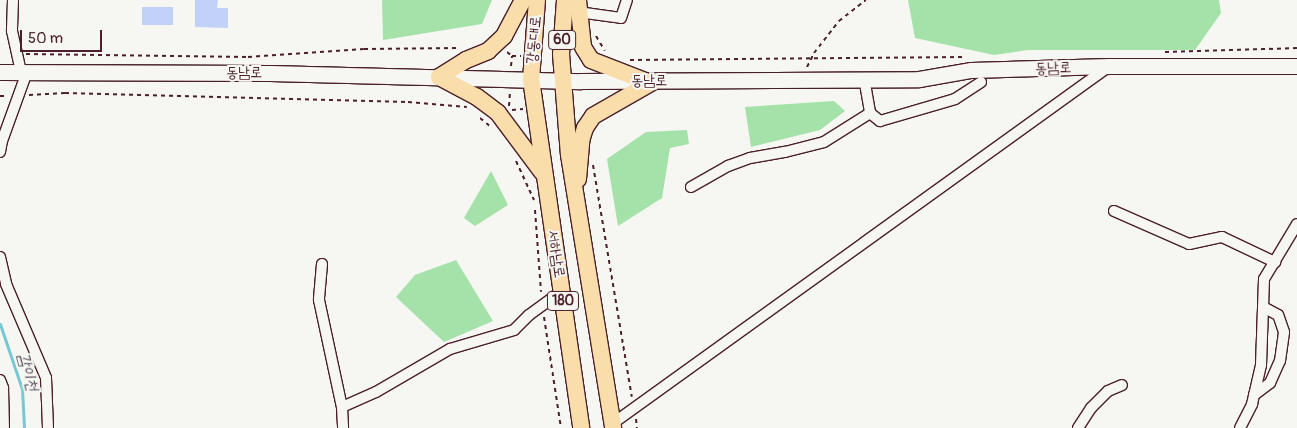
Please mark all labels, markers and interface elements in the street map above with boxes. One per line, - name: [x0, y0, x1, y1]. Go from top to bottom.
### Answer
- street label: 강동대로: [523, 15, 545, 65]
- scale bar: [22, 20, 105, 52]
- road number: 60: [547, 28, 577, 52]
- text: 50 m: [28, 29, 63, 48]
- street label: 동남로: [1035, 58, 1071, 78]
- street label: 동남로: [226, 64, 262, 82]
- street label: 동남로: [631, 72, 667, 90]
- street label: 서하남로: [543, 229, 569, 279]
- road number: 180: [547, 290, 579, 312]
- water label: 감이천: [14, 351, 42, 393]

